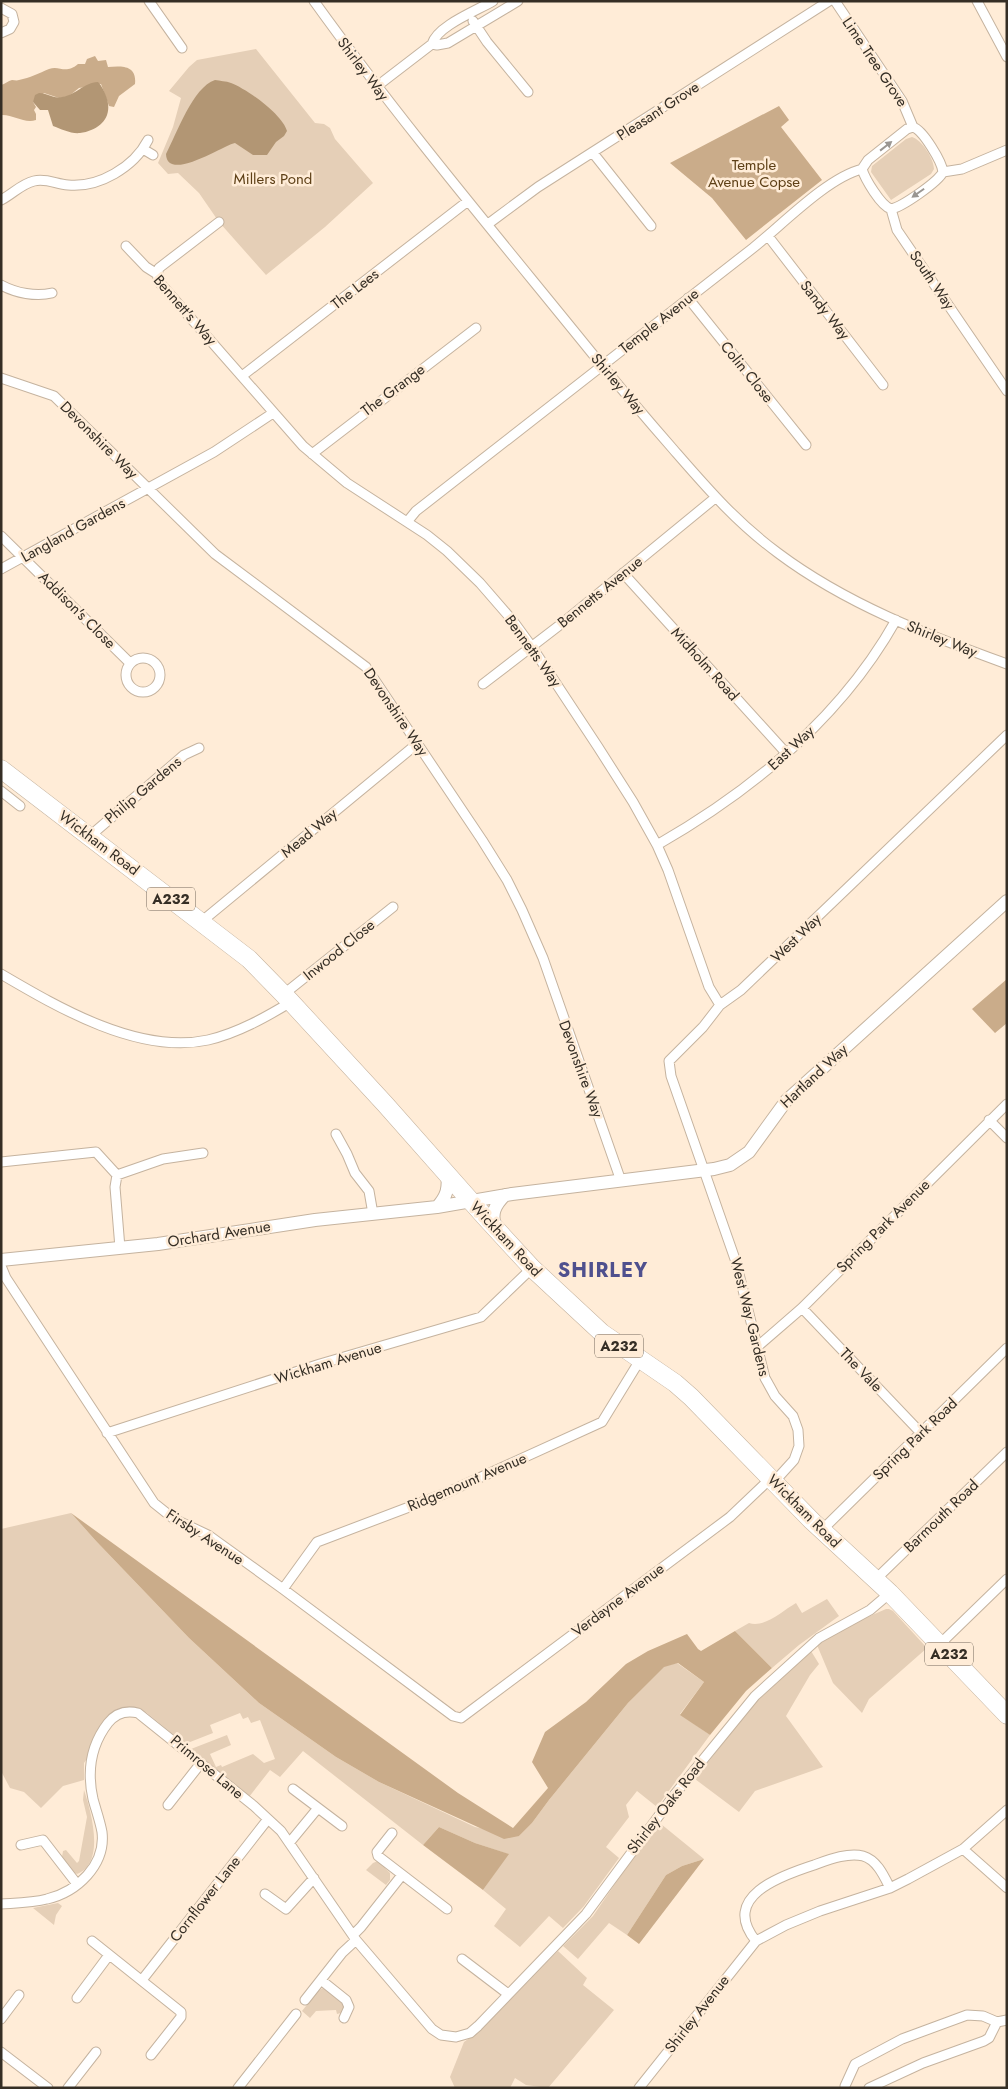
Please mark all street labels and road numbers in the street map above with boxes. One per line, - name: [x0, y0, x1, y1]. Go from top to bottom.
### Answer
- street label: Lime Tree Grove: [837, 13, 913, 111]
- street label: Shirley Way: [332, 33, 394, 106]
- street label: Pleasant Grove: [612, 76, 704, 146]
- street label: South Way: [904, 246, 960, 314]
- street label: The Lees: [326, 263, 384, 315]
- street label: Bennett's Way: [148, 270, 222, 350]
- street label: Sandy Way: [795, 276, 855, 345]
- street label: Temple Avenue: [614, 283, 704, 359]
- street label: Colin Close: [715, 336, 779, 408]
- street label: Shirley Way: [586, 348, 651, 420]
- street label: The Grange: [356, 358, 430, 421]
- street label: Devonshire Way: [55, 396, 143, 484]
- street label: Langland Gardens: [17, 492, 129, 568]
- street label: Bennetts Avenue: [553, 551, 648, 633]
- street label: Addison's Close: [33, 566, 121, 654]
- street label: Bennetts Way: [499, 610, 567, 692]
- street label: Shirley Way: [903, 615, 981, 663]
- street label: Midholm Road: [666, 622, 744, 706]
- street label: Devonshire Way: [358, 663, 434, 761]
- street label: East Way: [763, 720, 820, 775]
- street label: Philip Gardens: [100, 751, 186, 829]
- street label: Mead Way: [276, 803, 342, 863]
- street label: Wickham Road: [54, 805, 144, 881]
- road number: A232: [147, 888, 195, 911]
- street label: West Way: [766, 908, 826, 968]
- street label: Inwood Close: [298, 914, 380, 986]
- street label: Devonshire Way: [553, 1017, 609, 1121]
- street label: Hartland Way: [775, 1039, 853, 1113]
- street label: Spring Park Avenue: [831, 1174, 935, 1278]
- street label: Wickham Road: [465, 1196, 547, 1282]
- street label: Orchard Avenue: [166, 1215, 272, 1253]
- street label: West Way Gardens: [725, 1255, 775, 1379]
- road number: A232: [595, 1334, 643, 1358]
- street label: Wickham Avenue: [272, 1336, 384, 1390]
- street label: The Vale: [834, 1343, 888, 1397]
- street label: Spring Park Road: [868, 1393, 962, 1485]
- street label: Ridgemount Avenue: [404, 1447, 530, 1517]
- street label: Wickham Road: [762, 1469, 846, 1553]
- street label: Barmouth Road: [899, 1474, 983, 1558]
- street label: Firsby Avenue: [162, 1504, 248, 1571]
- street label: Verdayne Avenue: [567, 1558, 669, 1642]
- road number: A232: [925, 1642, 973, 1666]
- street label: Primrose Lane: [166, 1730, 249, 1804]
- street label: Shirley Oaks Road: [622, 1754, 710, 1858]
- street label: Cornflower Lane: [164, 1851, 246, 1947]
- street label: Shirley Avenue: [659, 1970, 735, 2058]

